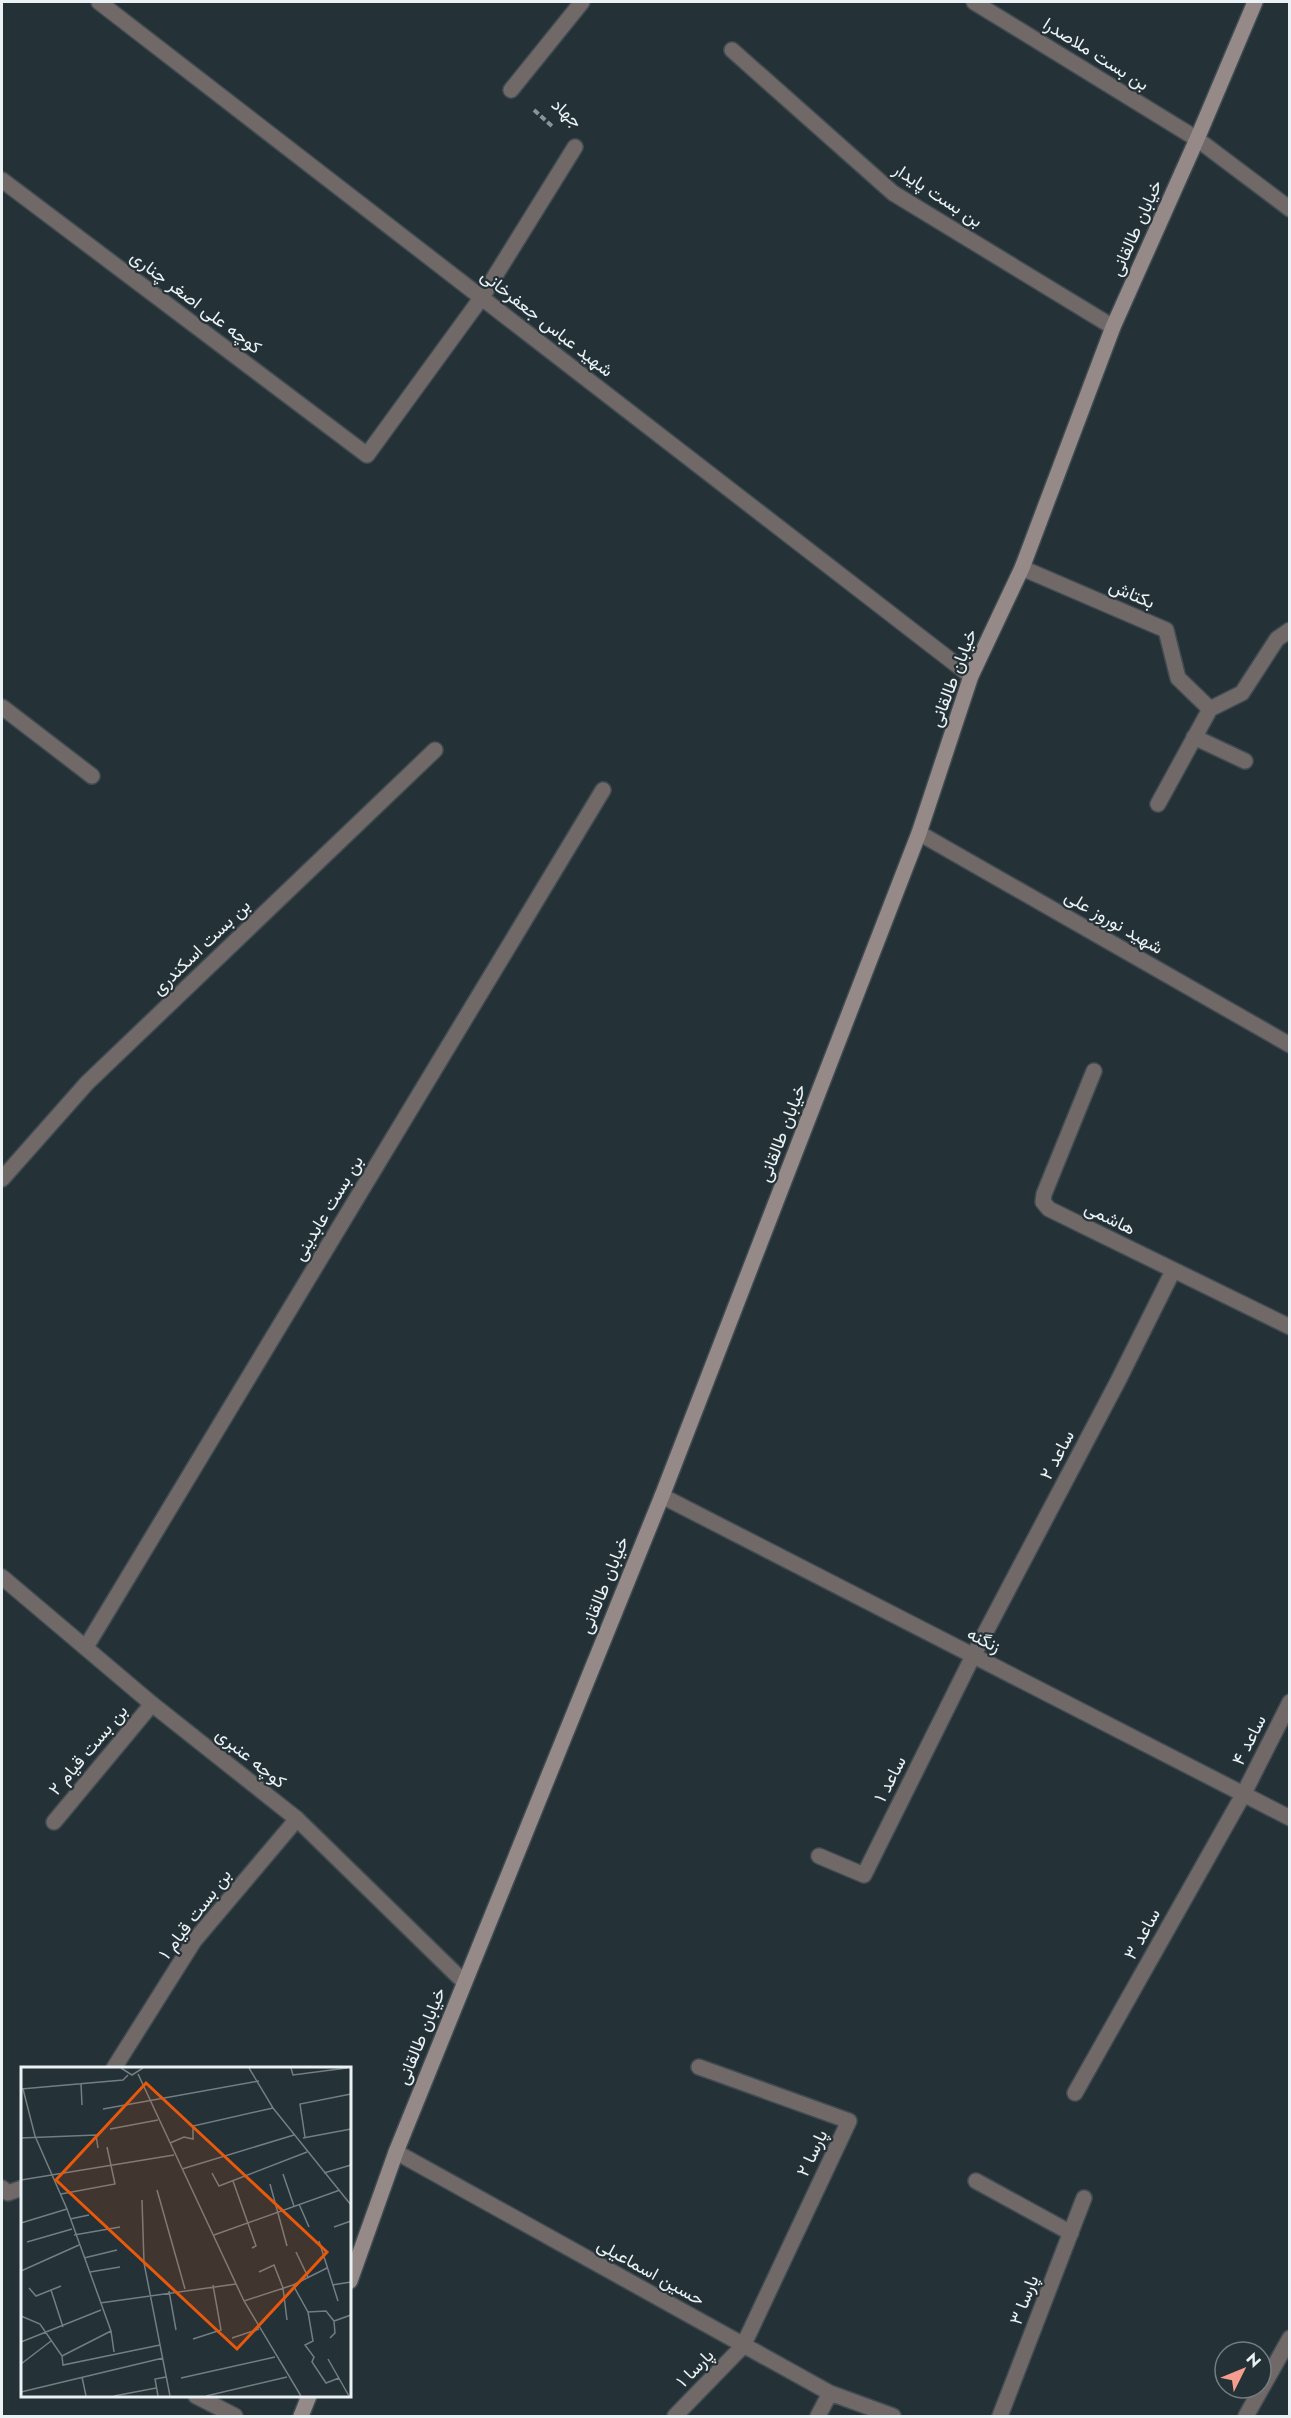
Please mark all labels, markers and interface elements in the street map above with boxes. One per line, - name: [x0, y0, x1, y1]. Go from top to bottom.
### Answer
- street label: بن بست ملاصدرا: [1038, 11, 1154, 97]
- street label: جهاد: [546, 92, 588, 134]
- street label: بن بست پایدار: [887, 156, 988, 234]
- street label: خیابان طالقانی: [1103, 176, 1169, 280]
- street label: کوچه علی اصغر چناری: [125, 244, 267, 360]
- street label: شهید عباس جعفرخانی: [475, 263, 619, 383]
- street label: بکتاش: [1105, 573, 1159, 615]
- street label: خیابان طالقانی: [922, 625, 984, 731]
- street label: شهید نوروز علی: [1060, 883, 1168, 961]
- street label: بن بست اسکندری: [146, 893, 256, 1001]
- street label: خیابان طالقانی: [751, 1080, 813, 1186]
- street label: بن بست عابدینی: [286, 1150, 370, 1266]
- street label: هاشمی: [1080, 1195, 1140, 1241]
- street label: ساعد ۲: [1033, 1426, 1081, 1484]
- street label: خیابان طالقانی: [573, 1532, 635, 1638]
- street label: زنگنه: [963, 1621, 1005, 1659]
- street label: بن بست قیام ۲: [42, 1699, 134, 1801]
- street label: ساعد ۴: [1225, 1710, 1273, 1770]
- street label: کوچه عنبری: [210, 1721, 292, 1795]
- street label: ساعد ۱: [867, 1752, 913, 1806]
- street label: بن بست قیام ۱: [152, 1863, 238, 1965]
- street label: ساعد ۳: [1117, 1904, 1167, 1964]
- street label: خیابان طالقانی: [390, 1983, 452, 2089]
- inset map: [21, 2067, 351, 2397]
- street label: پارسا ۲: [790, 2125, 834, 2181]
- street label: حسین اسماعیلی: [592, 2232, 710, 2312]
- street label: پارسا ۳: [1003, 2271, 1045, 2329]
- north arrow: [1213, 2340, 1273, 2400]
- street label: پارسا ۱: [670, 2343, 720, 2393]
- text: N: [1241, 2348, 1266, 2373]

